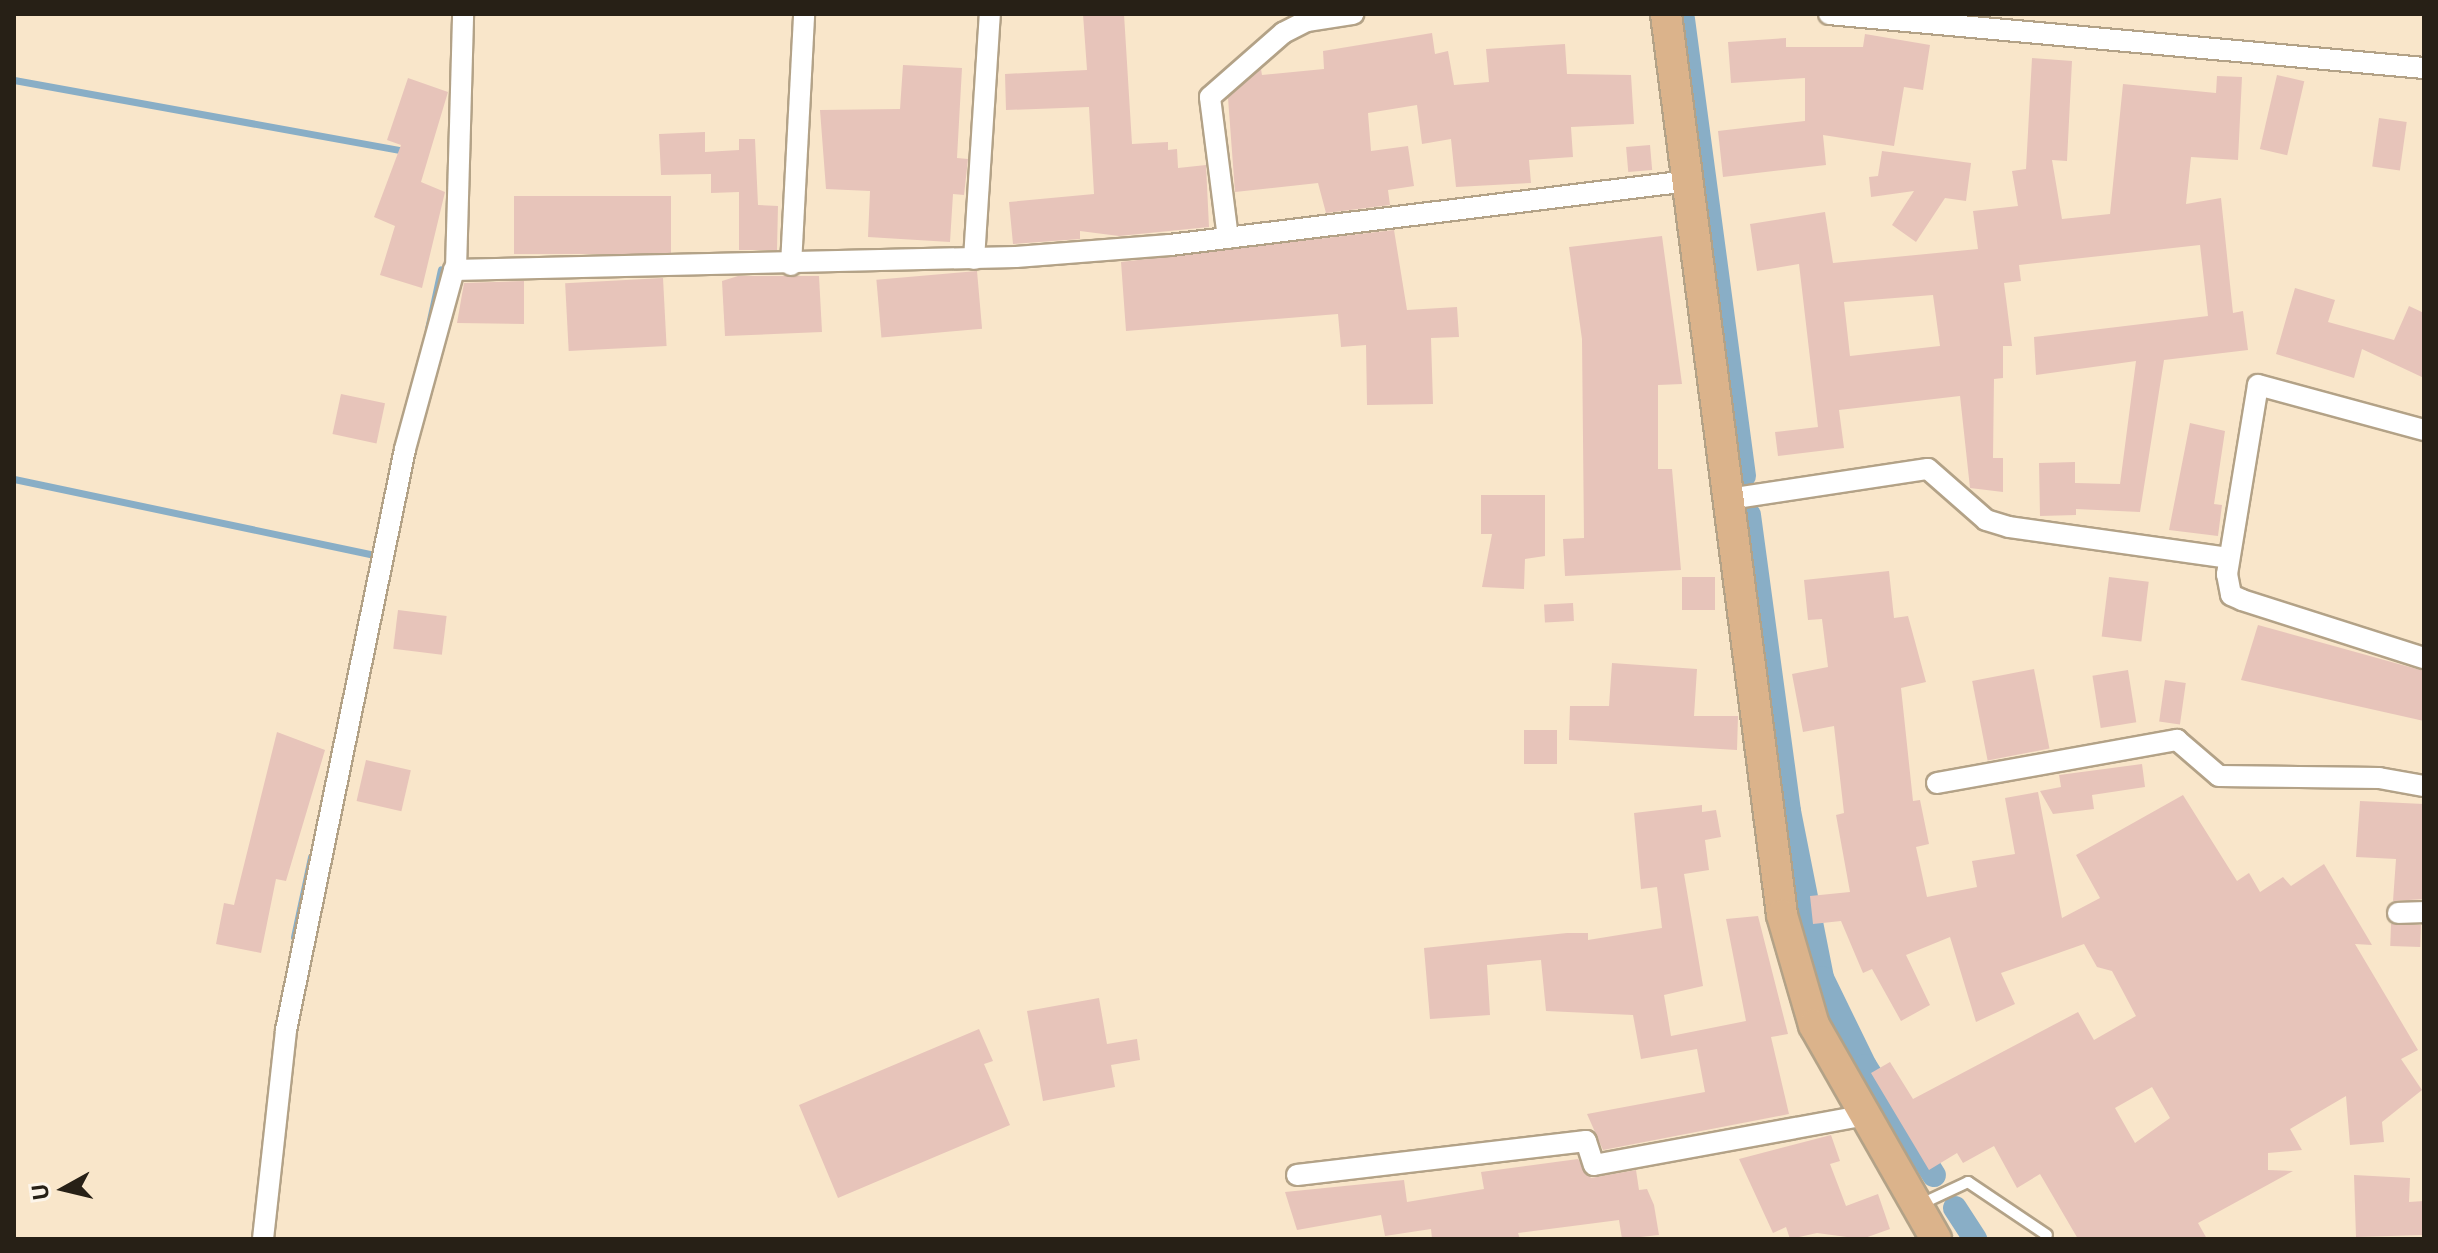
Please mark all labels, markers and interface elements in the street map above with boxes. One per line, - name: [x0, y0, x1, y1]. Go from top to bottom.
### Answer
- north arrow: [24, 1149, 104, 1229]
- text: U: [26, 1183, 54, 1202]

